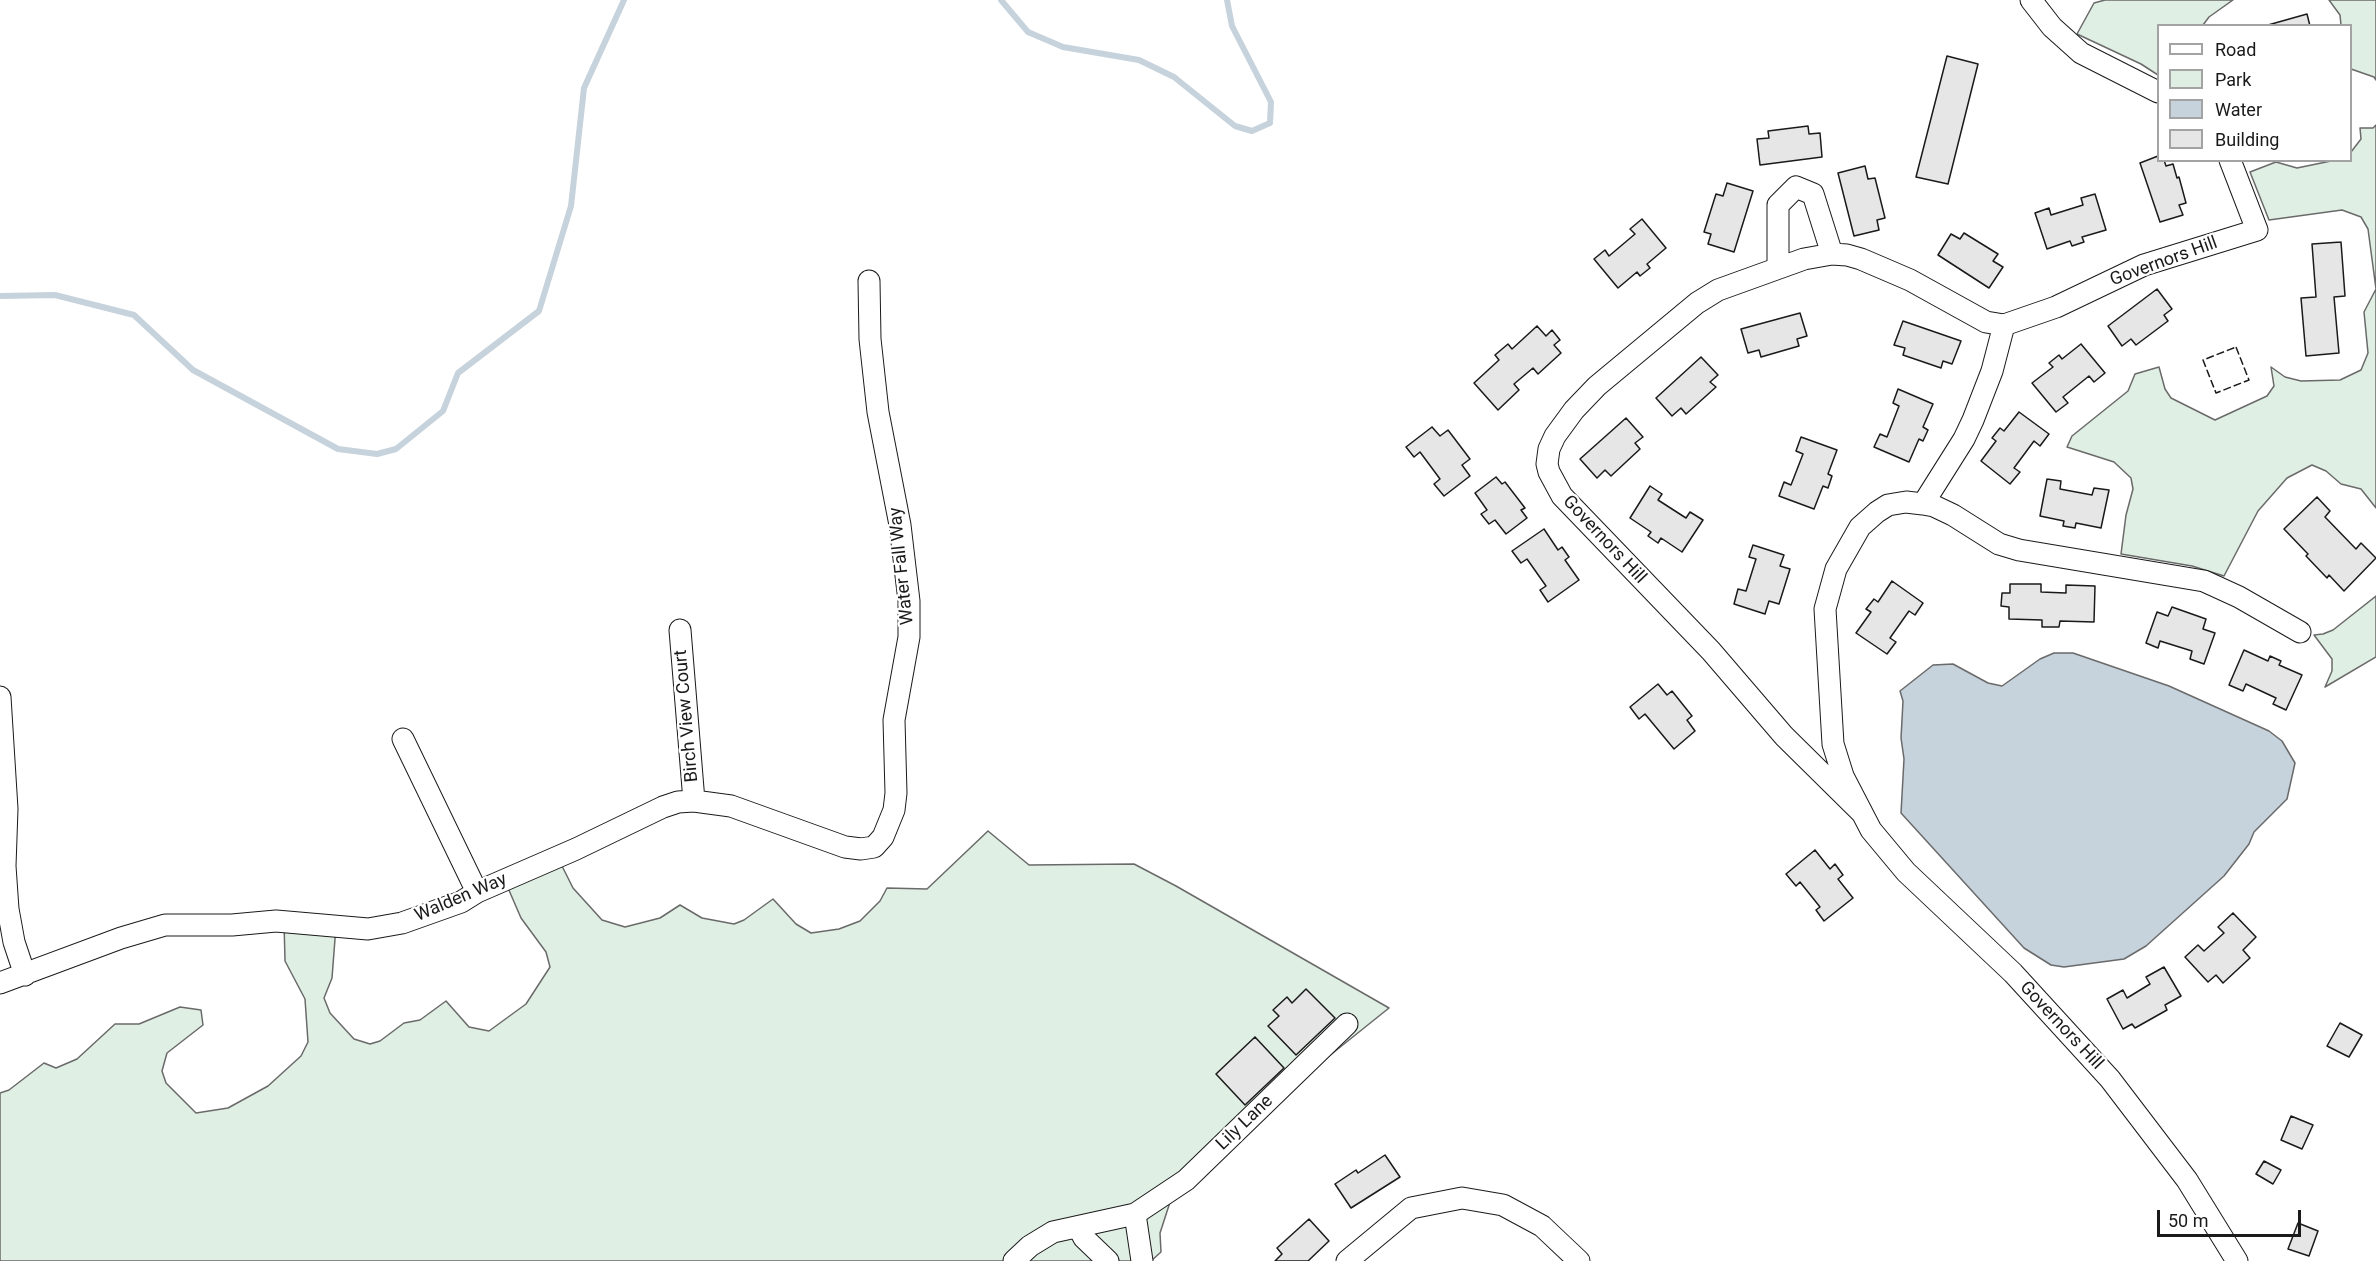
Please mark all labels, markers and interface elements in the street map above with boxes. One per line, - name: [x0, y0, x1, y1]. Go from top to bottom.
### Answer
- legend: [2157, 24, 2352, 162]
- text: Road: [2215, 39, 2256, 60]
- text: Park: [2215, 69, 2251, 90]
- text: Water: [2215, 99, 2262, 120]
- text: Building: [2215, 129, 2279, 150]
- street label: Governors Hill: [2107, 233, 2221, 291]
- street label: Governors Hill: [1558, 491, 1650, 589]
- street label: Water Fall Way: [885, 506, 919, 626]
- street label: Birch View Court: [670, 649, 704, 783]
- street label: Walden Way: [412, 869, 510, 927]
- street label: Governors Hill: [2015, 977, 2107, 1075]
- street label: Lily Lane: [1212, 1091, 1278, 1155]
- scale bar: [2160, 1198, 2304, 1236]
- text: 50 m: [2168, 1210, 2208, 1231]

